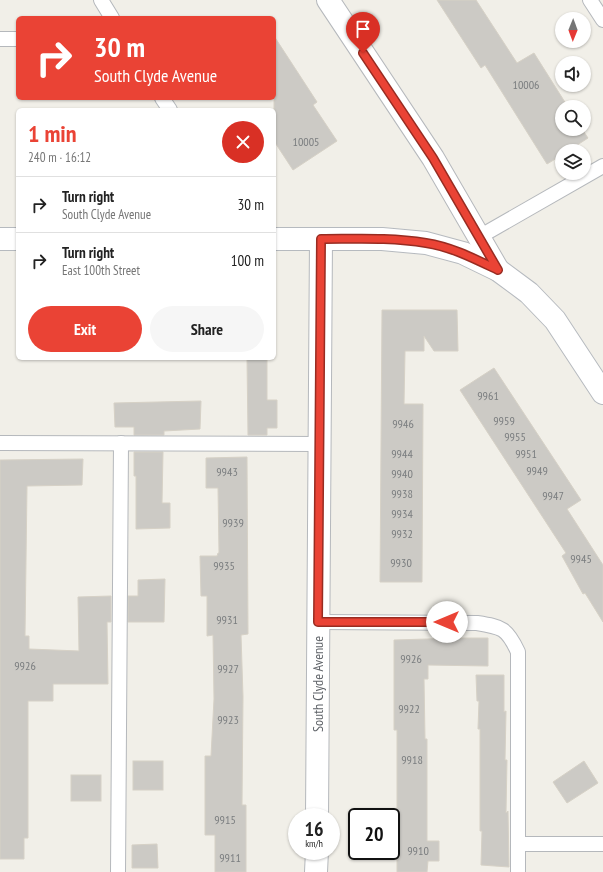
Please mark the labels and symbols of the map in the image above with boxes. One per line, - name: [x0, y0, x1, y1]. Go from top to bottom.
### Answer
- pin: [346, 12, 380, 53]
- north arrow: [555, 12, 591, 48]
- house number: 10006: [512, 77, 540, 92]
- house number: 10005: [292, 134, 320, 149]
- house number: 9961: [477, 388, 499, 403]
- house number: 9959: [493, 413, 515, 428]
- house number: 9946: [392, 416, 414, 431]
- house number: 9955: [504, 429, 526, 444]
- house number: 9944: [391, 446, 413, 461]
- house number: 9951: [515, 446, 537, 461]
- house number: 9949: [526, 463, 548, 478]
- house number: 9943: [216, 464, 238, 479]
- house number: 9940: [391, 466, 413, 481]
- house number: 9938: [391, 486, 413, 501]
- house number: 9947: [542, 488, 564, 503]
- house number: 9934: [391, 506, 413, 521]
- house number: 9939: [222, 515, 244, 530]
- house number: 9932: [391, 526, 413, 541]
- house number: 9945: [570, 551, 592, 566]
- house number: 9930: [390, 555, 412, 570]
- house number: 9935: [213, 558, 235, 573]
- position arrow: [426, 601, 468, 643]
- house number: 9931: [216, 612, 238, 627]
- street label: South Clyde Avenue: [309, 636, 327, 732]
- house number: 9926: [400, 651, 422, 666]
- house number: 9926: [14, 658, 36, 673]
- house number: 9927: [217, 661, 239, 676]
- house number: 9922: [398, 701, 420, 716]
- house number: 9923: [217, 712, 239, 727]
- house number: 9918: [401, 752, 423, 767]
- speed limit sign: 20: [348, 808, 400, 860]
- house number: 9915: [214, 812, 236, 827]
- house number: 9910: [407, 843, 429, 858]
- house number: 9911: [219, 850, 241, 865]

